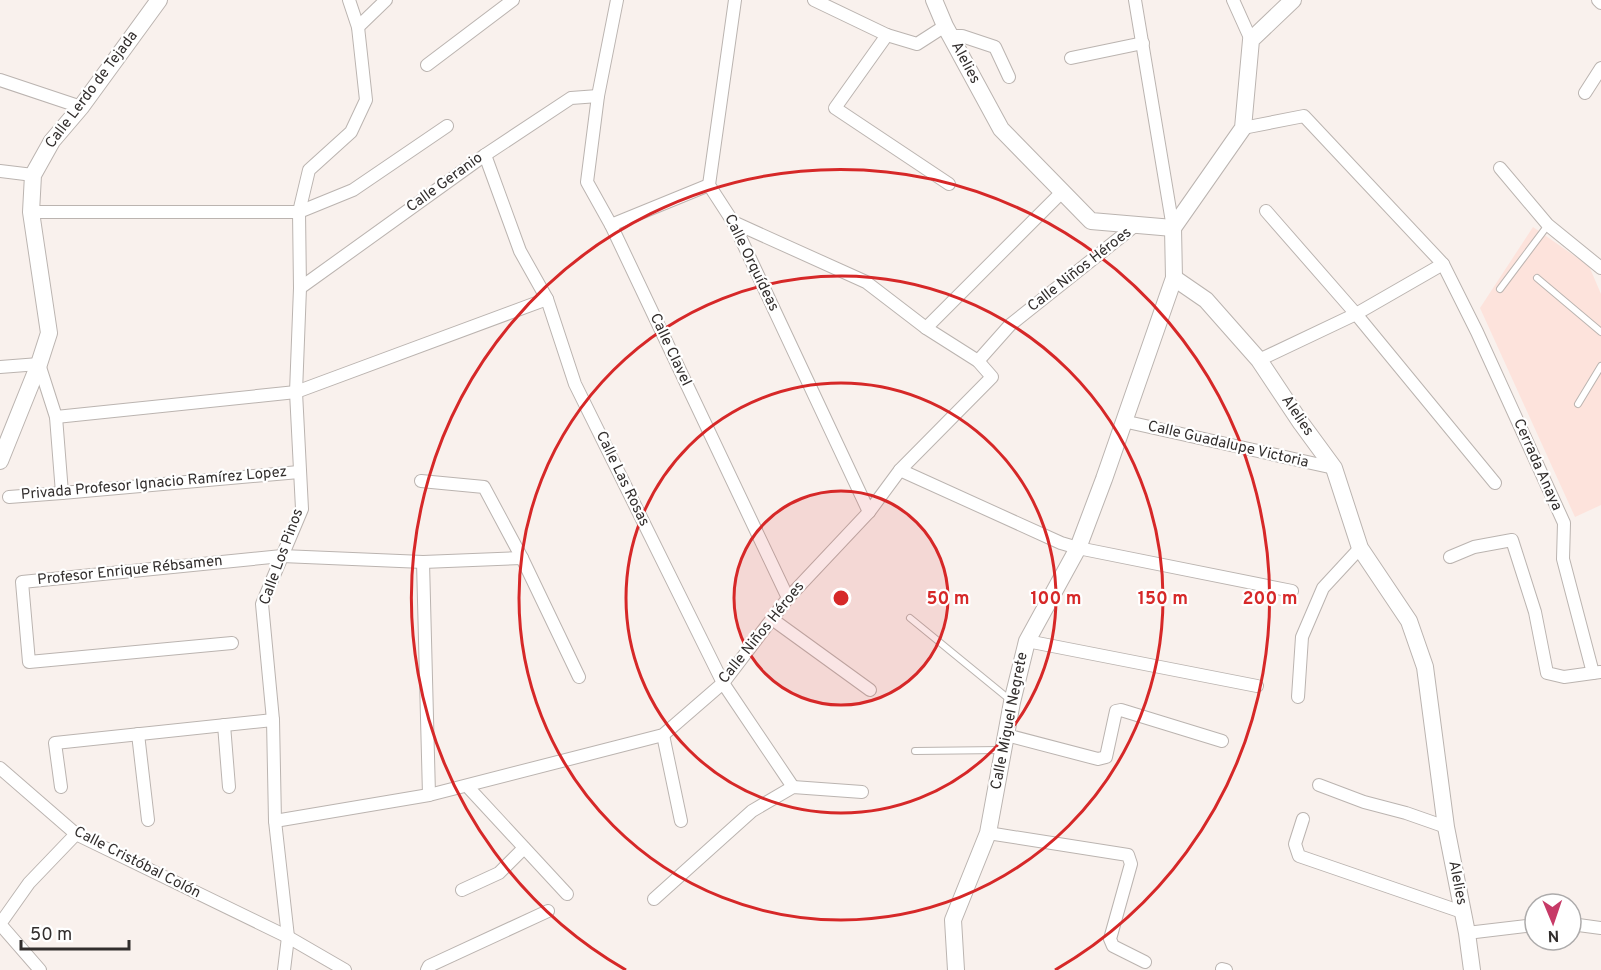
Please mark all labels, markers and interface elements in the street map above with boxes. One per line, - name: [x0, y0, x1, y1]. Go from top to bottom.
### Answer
- street label: Calle Lerdo de Tejada: [42, 27, 142, 153]
- street label: Alelies: [946, 39, 984, 87]
- street label: Calle Geranio: [403, 149, 487, 217]
- street label: Calle Orquídeas: [719, 211, 783, 315]
- street label: Calle Niños Héroes: [1024, 224, 1136, 316]
- street label: Calle Clavel: [645, 311, 695, 389]
- street label: Alelies: [1277, 392, 1317, 440]
- street label: Cerrada Anaya: [1508, 416, 1566, 514]
- street label: Calle Guadalupe Victoria: [1146, 417, 1310, 473]
- street label: Calle Las Rosas: [591, 428, 653, 530]
- street label: Privada Profesor Ignacio Ramírez Lopez: [20, 463, 288, 505]
- street label: Calle Los Pinos: [256, 506, 308, 608]
- street label: Profesor Enrique Rébsamen: [36, 552, 224, 590]
- street label: Calle Niños Héroes: [715, 578, 809, 688]
- centre of rings: [831, 588, 851, 608]
- text: 50 m: [926, 588, 970, 611]
- text: 100 m: [1030, 588, 1082, 611]
- text: 150 m: [1138, 588, 1188, 611]
- text: 200 m: [1242, 588, 1298, 611]
- street label: Calle Miguel Negrete: [987, 651, 1033, 791]
- street label: Calle Cristóbal Colón: [70, 823, 204, 903]
- street label: Alelies: [1443, 859, 1471, 907]
- north arrow: [1523, 892, 1583, 952]
- scale bar: [21, 913, 129, 951]
- text: 50 m: [30, 924, 72, 947]
- text: N: [1547, 925, 1560, 945]

